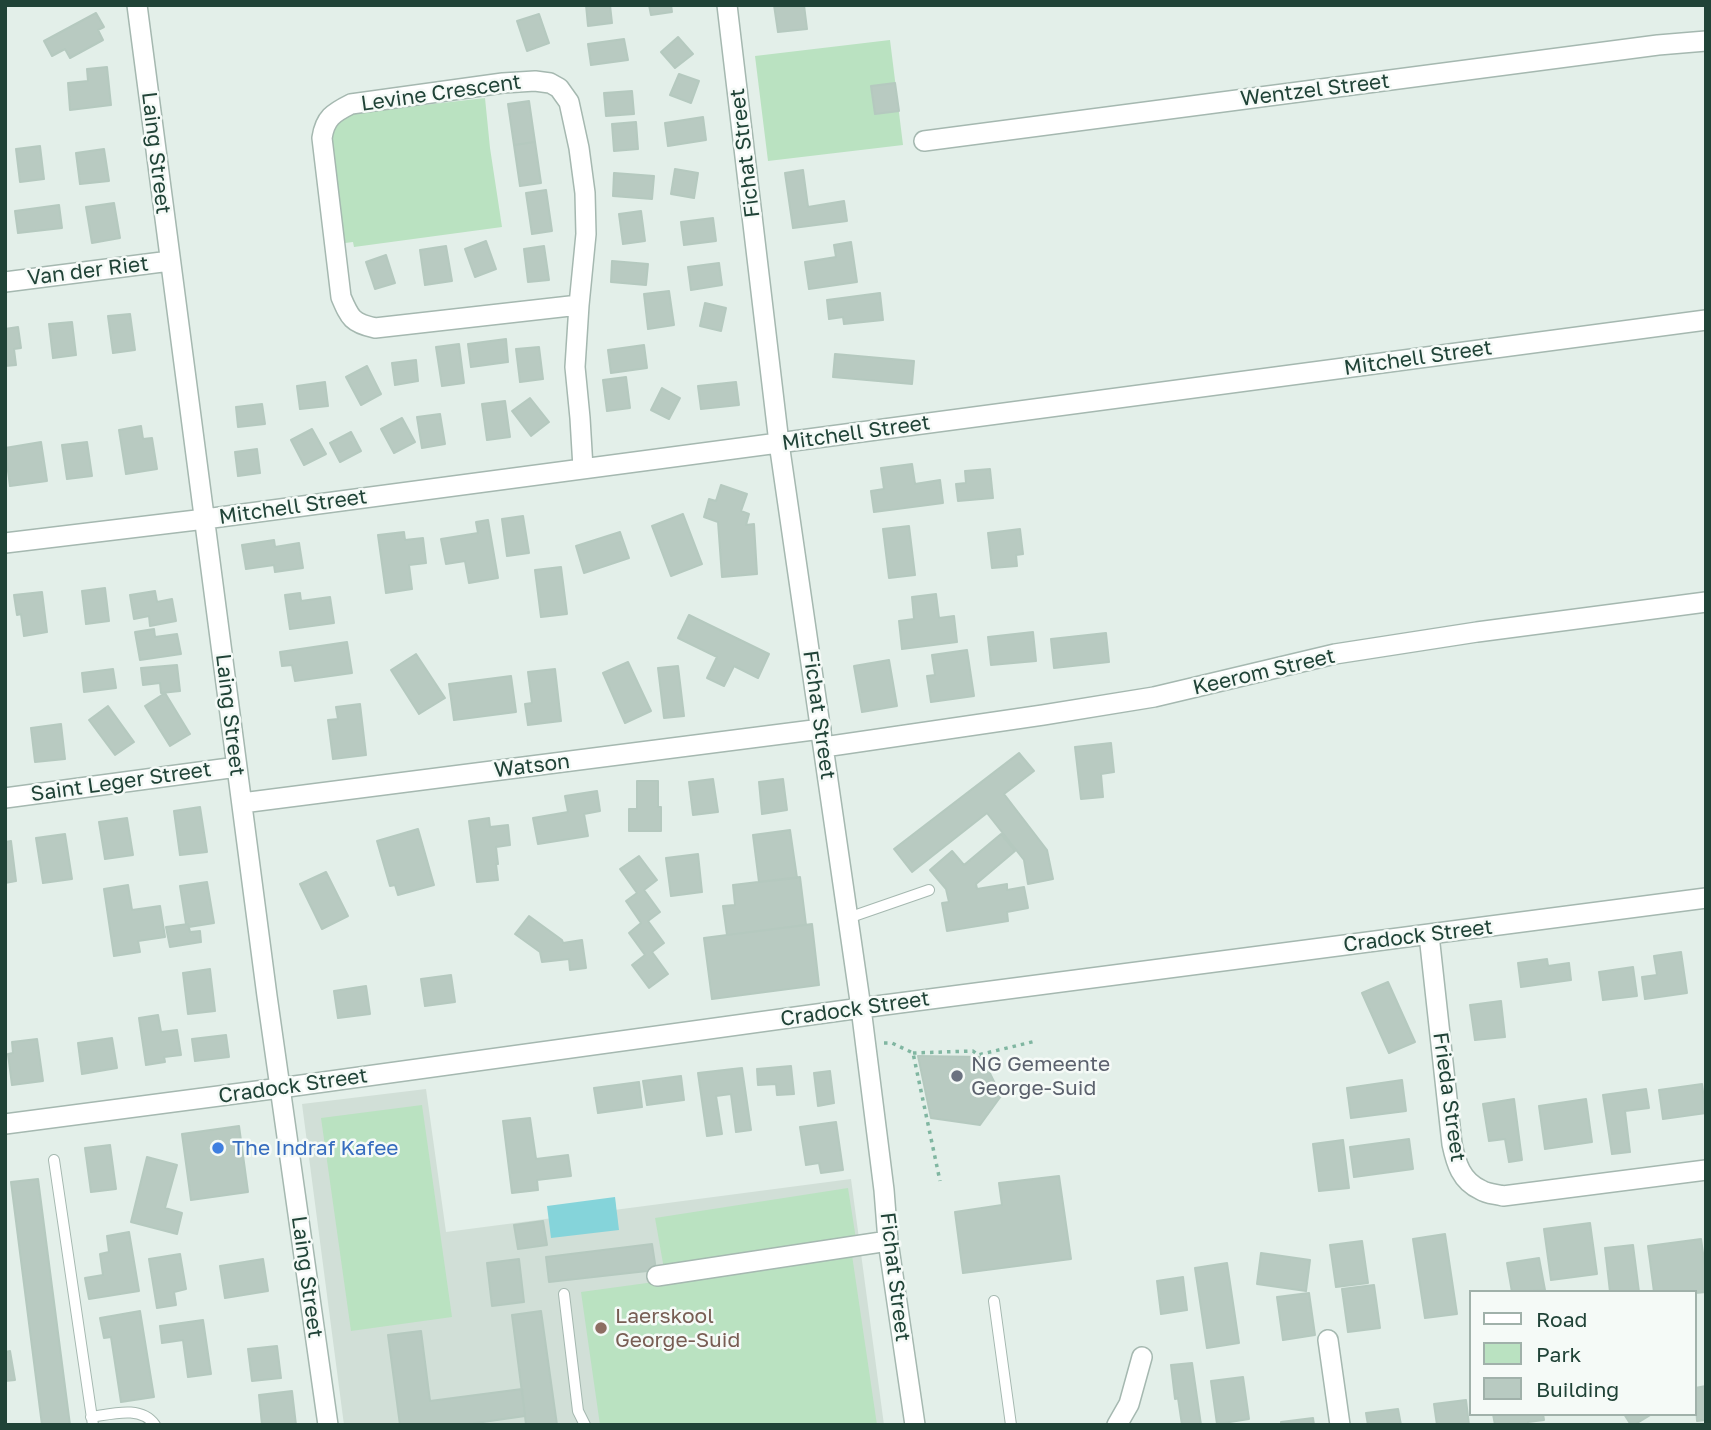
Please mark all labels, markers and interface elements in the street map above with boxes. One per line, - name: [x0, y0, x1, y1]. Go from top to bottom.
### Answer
- street label: Wentzel Street: [1239, 68, 1391, 112]
- street label: Levine Crescent: [359, 69, 523, 117]
- street label: Fichat Street: [725, 87, 765, 219]
- street label: Laing Street: [136, 90, 176, 216]
- street label: Van der Riet: [26, 251, 150, 291]
- street label: Mitchell Street: [1342, 335, 1494, 381]
- street label: Mitchell Street: [780, 410, 932, 456]
- street label: Mitchell Street: [217, 484, 369, 530]
- street label: Keerom Street: [1191, 643, 1337, 701]
- street label: Fichat Street: [797, 649, 841, 781]
- street label: Laing Street: [210, 652, 250, 778]
- street label: Watson: [493, 749, 571, 783]
- street label: Saint Leger Street: [29, 757, 213, 807]
- street label: Cradock Street: [1342, 914, 1494, 958]
- street label: Cradock Street: [779, 986, 931, 1032]
- street label: Frieda Street: [1427, 1031, 1471, 1163]
- place label: NG Gemeente George-Suid: [971, 1051, 1110, 1101]
- street label: Cradock Street: [217, 1063, 369, 1109]
- marker: NG Gemeente George-Suid: [949, 1068, 965, 1084]
- place label: The Indraf Kafee: [232, 1135, 399, 1161]
- marker: The Indraf Kafee: [210, 1140, 226, 1156]
- street label: Fichat Street: [875, 1211, 915, 1343]
- street label: Laing Street: [286, 1214, 328, 1340]
- legend: [1470, 1290, 1697, 1416]
- place label: Laerskool George-Suid: [615, 1303, 740, 1353]
- text: Road: [1536, 1306, 1587, 1332]
- marker: Laerskool George-Suid: [593, 1320, 609, 1336]
- text: Park: [1536, 1341, 1581, 1367]
- text: Building: [1536, 1376, 1619, 1402]

